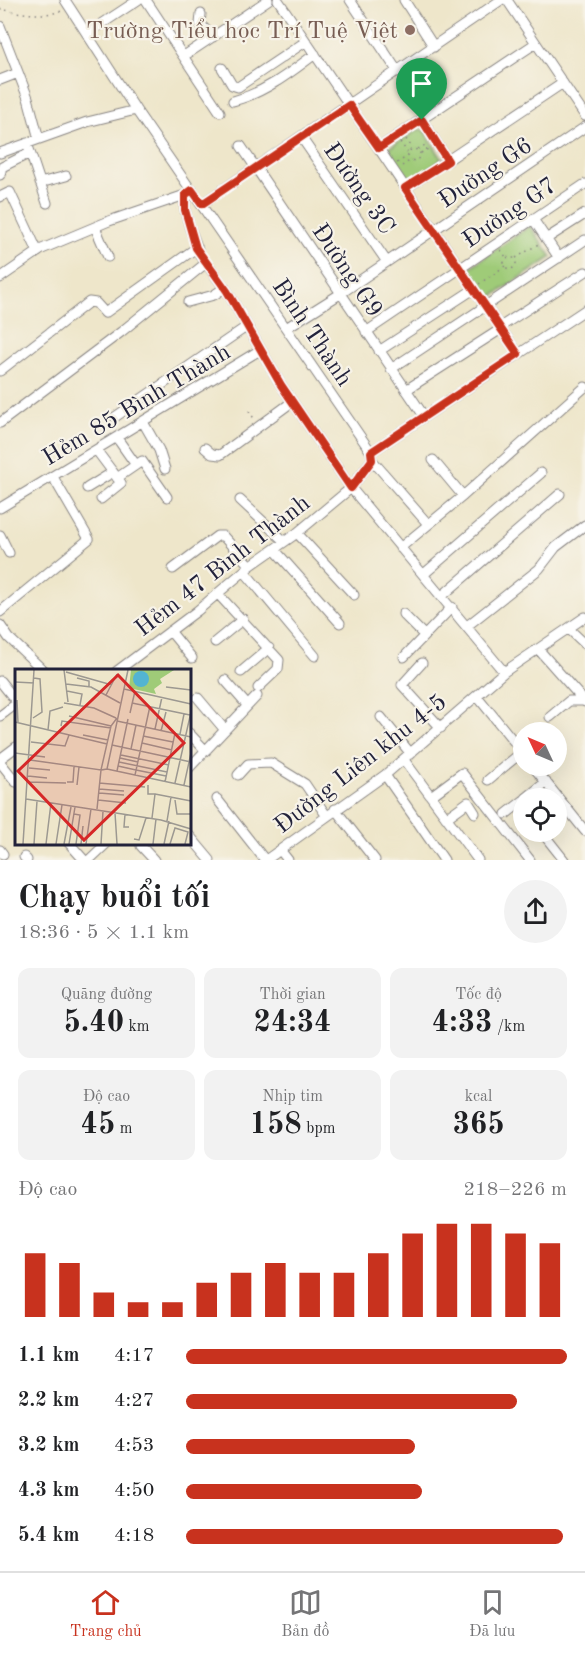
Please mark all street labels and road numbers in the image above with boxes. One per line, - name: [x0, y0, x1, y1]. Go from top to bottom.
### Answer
- street label: Đường G6: [435, 134, 537, 214]
- street label: Đường 3C: [318, 139, 399, 239]
- street label: Đường G7: [459, 174, 561, 254]
- street label: Đường G9: [306, 220, 386, 322]
- street label: Bình Thành: [267, 275, 356, 391]
- street label: Hẻm 85 Bình Thành: [39, 340, 235, 471]
- street label: Hẻm 47 Bình Thành: [131, 491, 315, 642]
- street label: Đường Liên khu 4-5: [271, 690, 452, 839]

